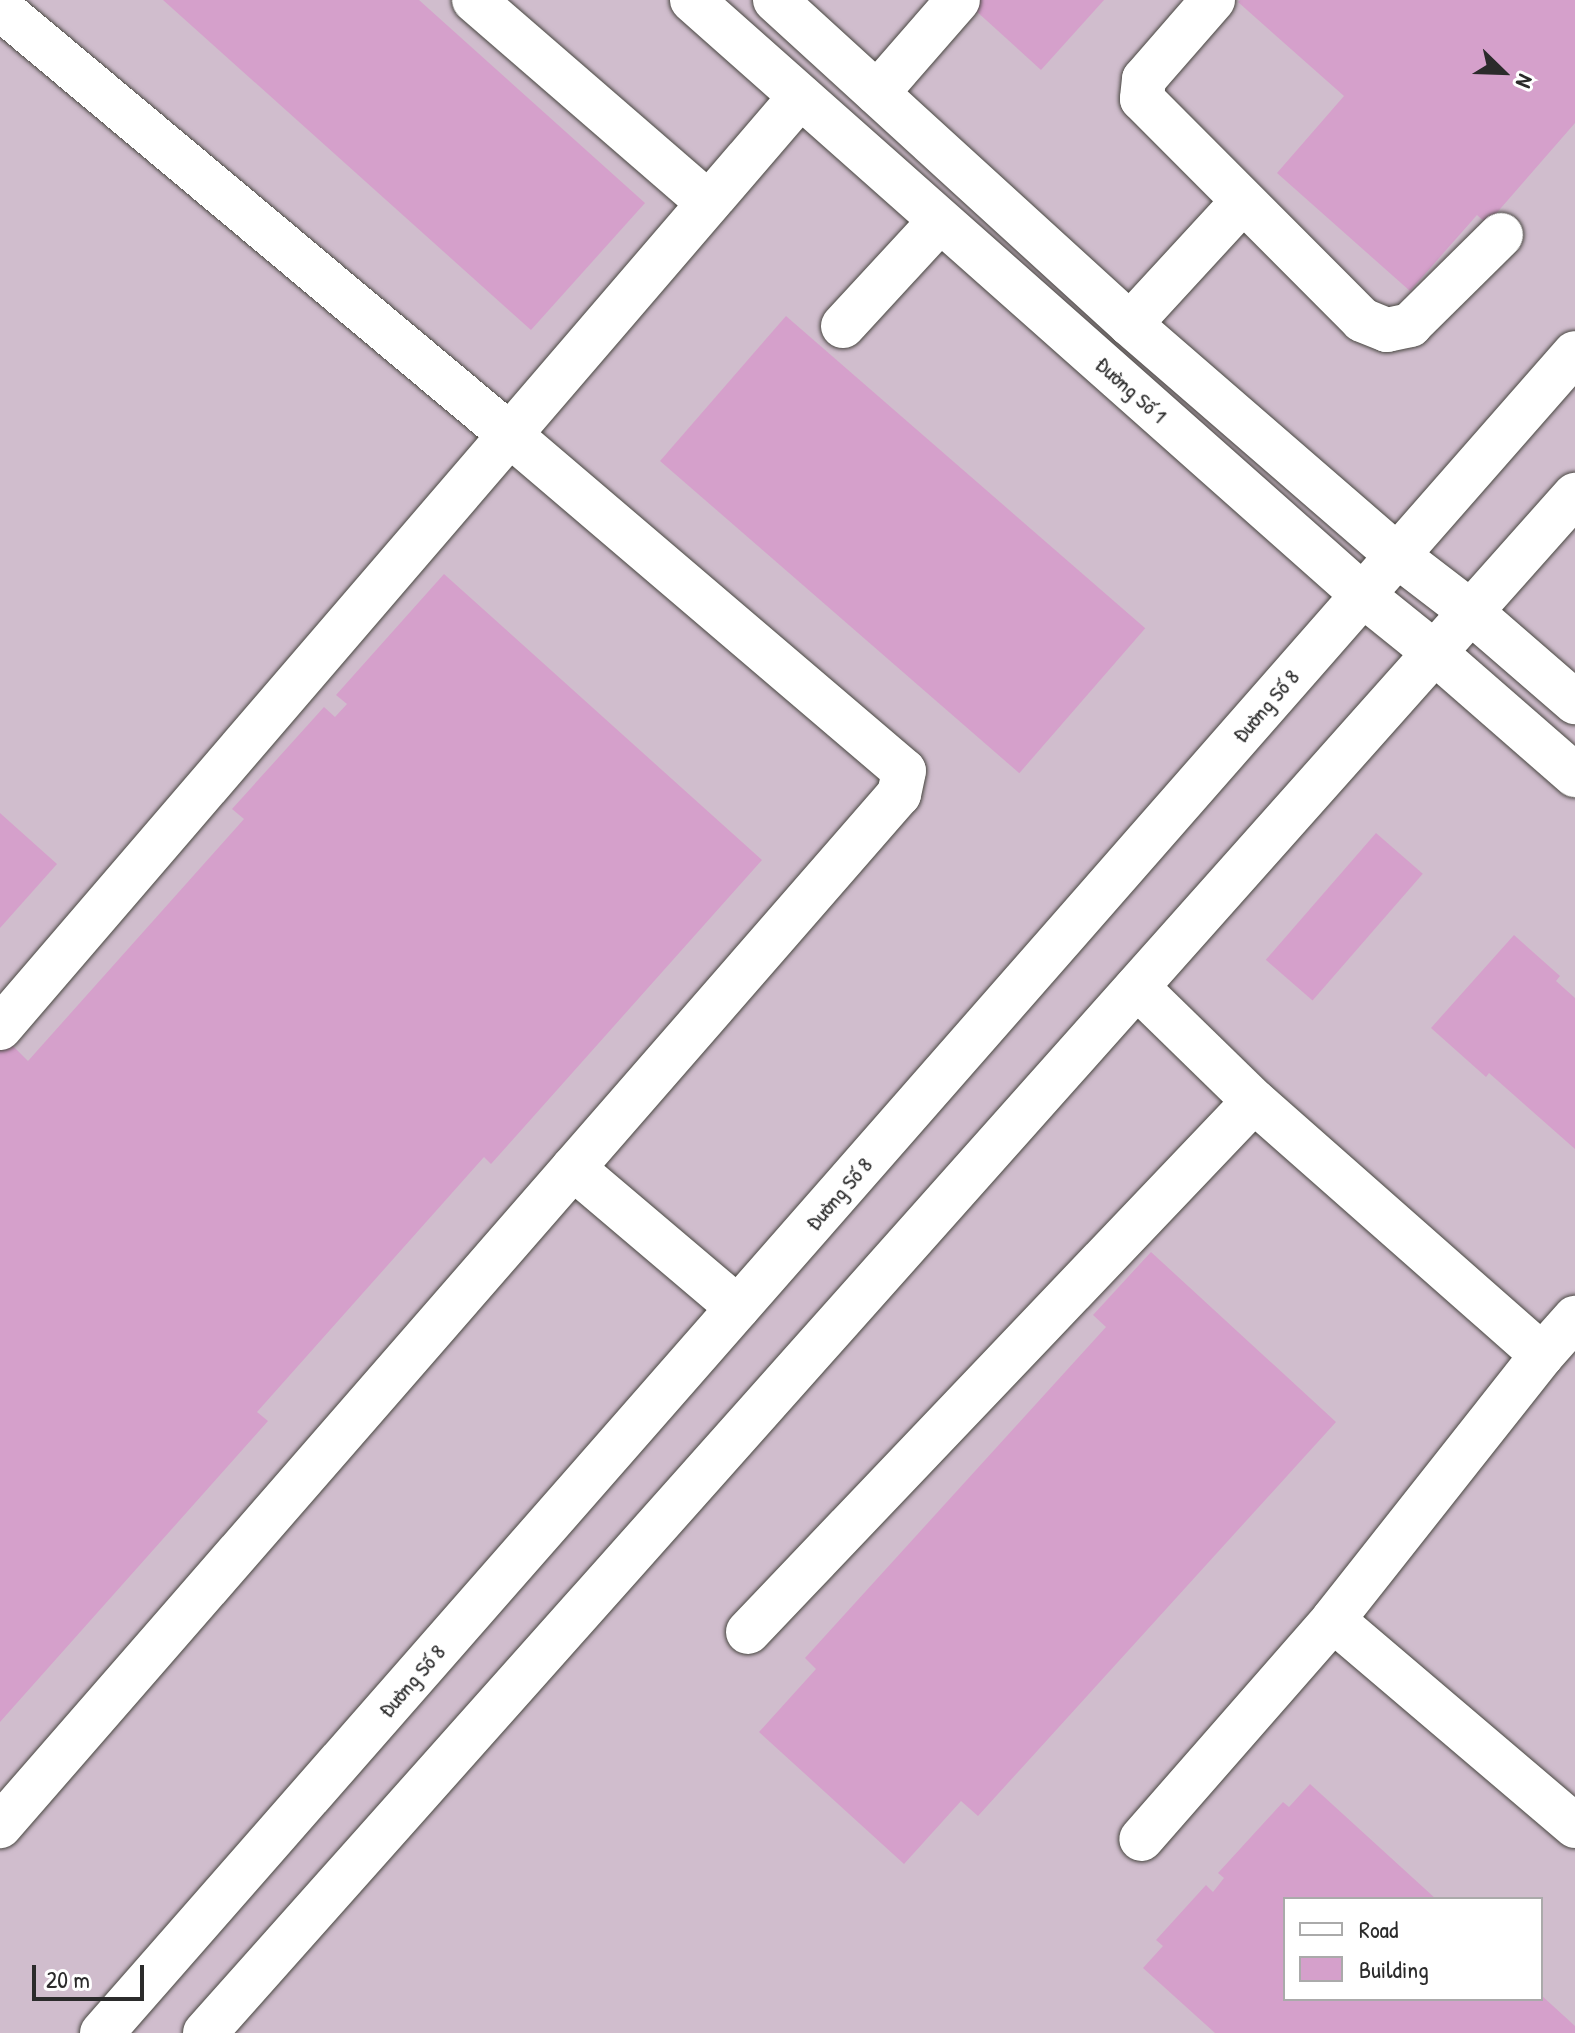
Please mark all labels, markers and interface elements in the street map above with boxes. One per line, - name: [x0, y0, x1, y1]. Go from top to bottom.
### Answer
- north arrow: [1463, 32, 1543, 112]
- text: N: [1509, 70, 1541, 93]
- street label: Đường Số 1: [1090, 351, 1172, 429]
- street label: Đường Số 8: [1227, 664, 1305, 748]
- street label: Đường Số 8: [800, 1152, 878, 1236]
- street label: Đường Số 8: [373, 1639, 451, 1723]
- legend: [1283, 1897, 1543, 2001]
- text: Road: [1359, 1913, 1398, 1945]
- scale bar: [36, 1949, 148, 1999]
- text: Building: [1359, 1953, 1429, 1985]
- text: 20 m: [46, 1963, 90, 1995]

